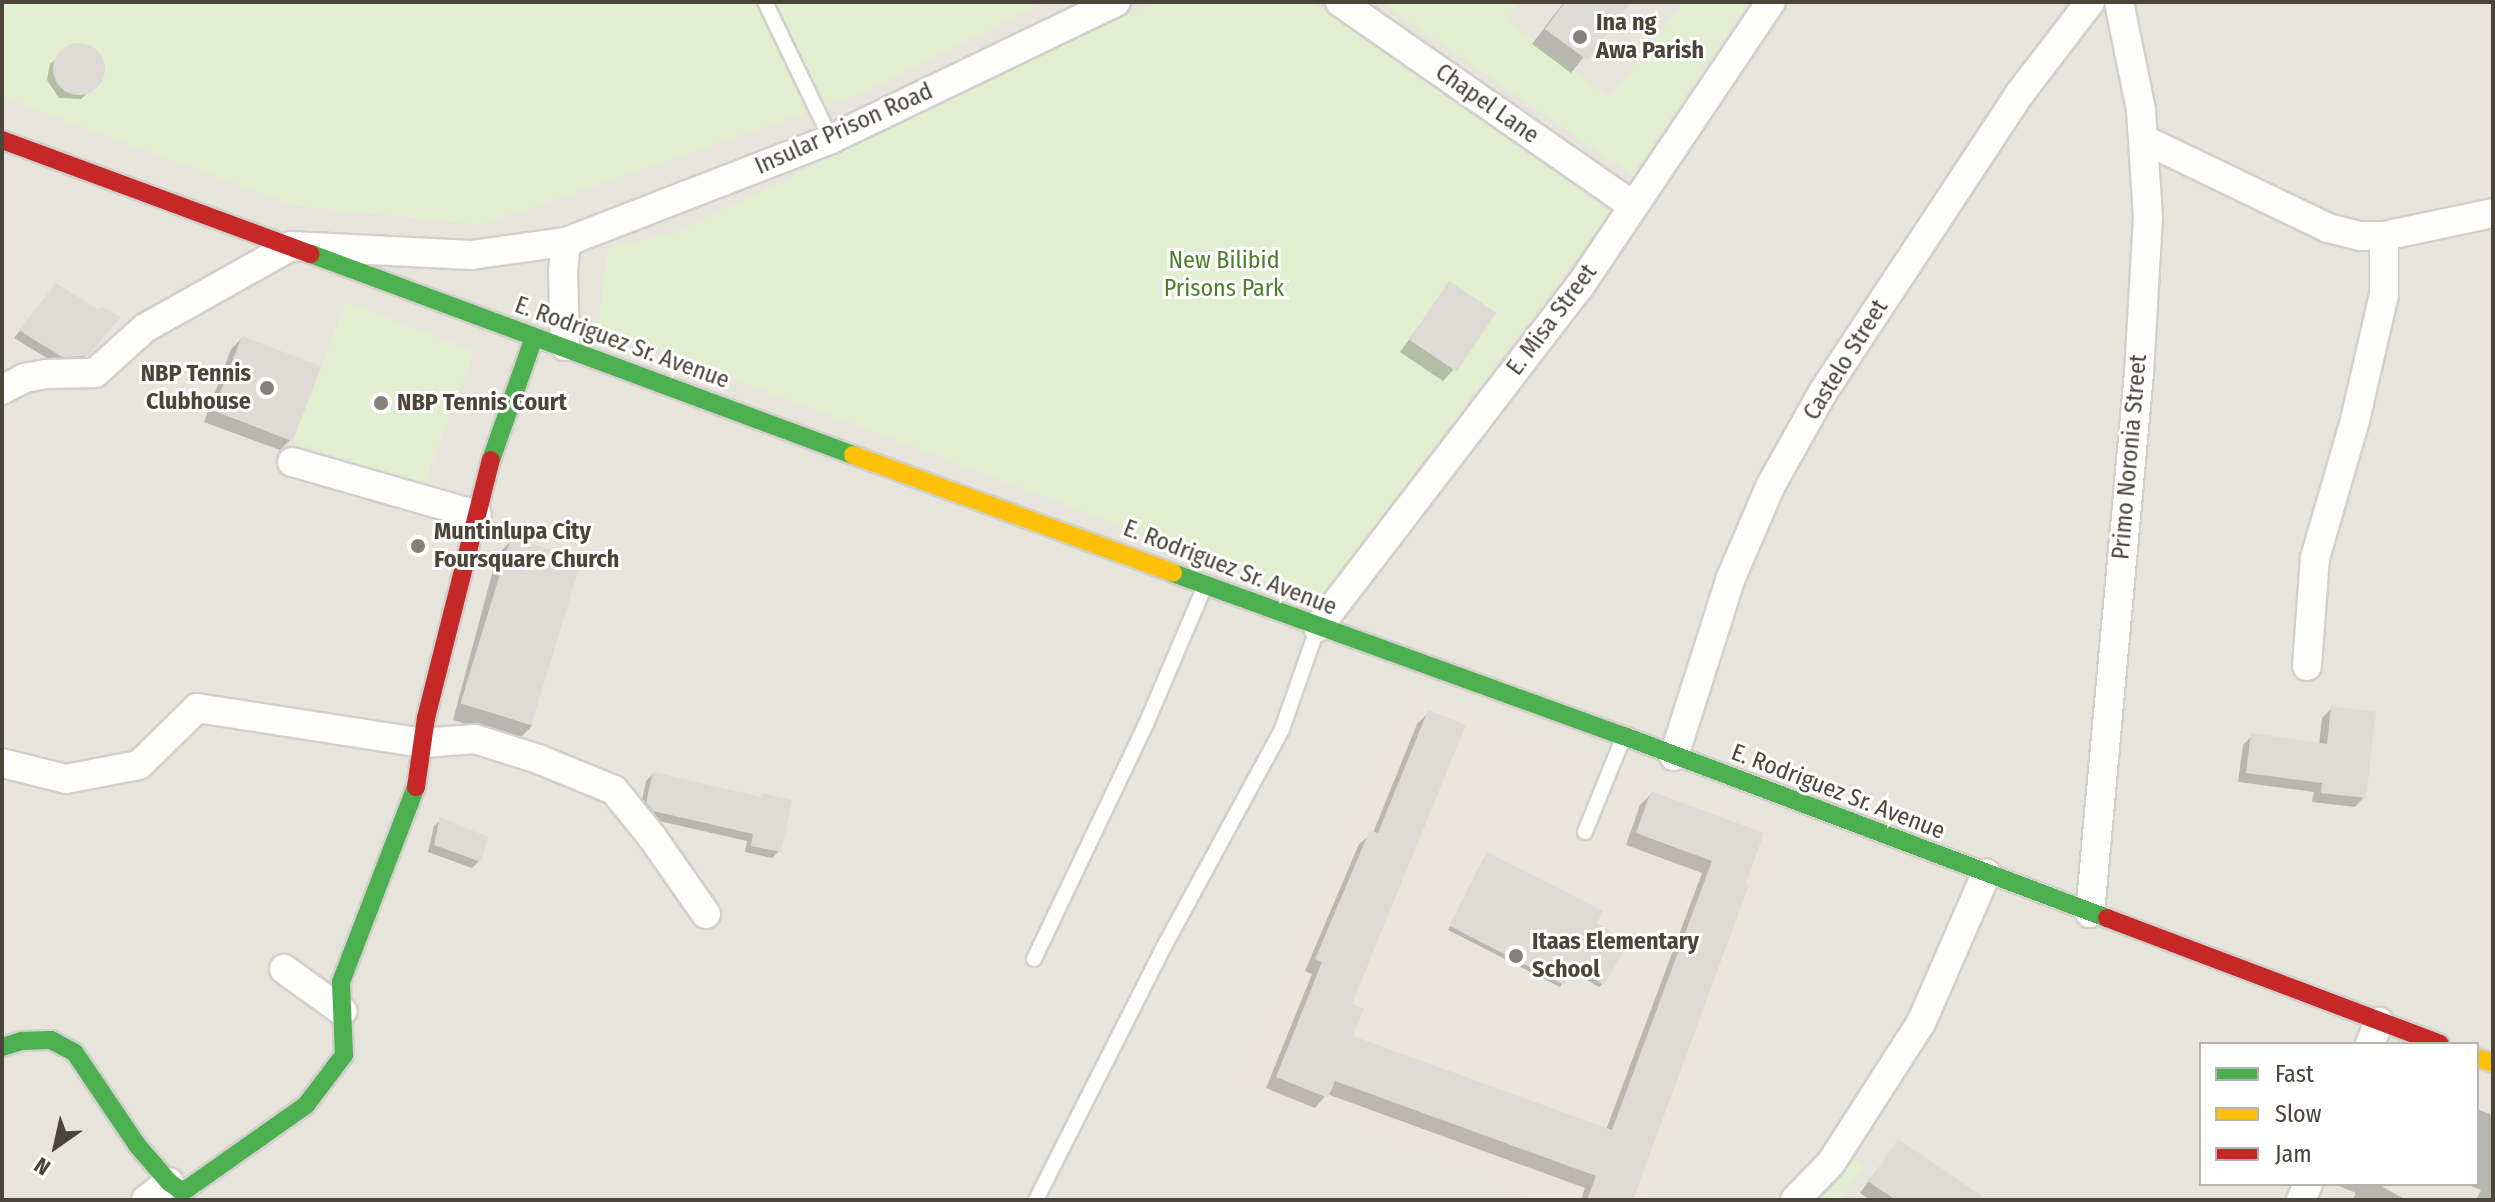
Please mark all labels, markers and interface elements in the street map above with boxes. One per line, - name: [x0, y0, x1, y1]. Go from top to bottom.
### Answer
- place label: Ina ng Awa Parish: [1596, 9, 1704, 65]
- marker: Ina ng Awa Parish: [1571, 28, 1589, 46]
- street label: Chapel Lane: [1430, 58, 1544, 150]
- street label: Insular Prison Road: [751, 77, 937, 181]
- park label: New Bilibid Prisons Park: [1164, 247, 1284, 303]
- street label: E. Misa Street: [1501, 259, 1603, 381]
- street label: E. Rodriguez Sr. Avenue: [511, 291, 733, 395]
- street label: Castelo Street: [1798, 294, 1894, 426]
- street label: Primo Noronia Street: [2107, 353, 2153, 561]
- place label: NBP Tennis Clubhouse: [141, 360, 251, 416]
- marker: NBP Tennis Clubhouse: [258, 379, 276, 397]
- place label: NBP Tennis Court: [397, 389, 567, 417]
- marker: NBP Tennis Court: [372, 394, 390, 412]
- street label: E. Rodriguez Sr. Avenue: [1119, 514, 1341, 622]
- place label: Muntinlupa City Foursquare Church: [434, 518, 619, 574]
- marker: Muntinlupa City Foursquare Church: [409, 537, 427, 555]
- street label: E. Rodriguez Sr. Avenue: [1727, 738, 1949, 846]
- place label: Itaas Elementary School: [1532, 928, 1699, 984]
- marker: Itaas Elementary School: [1507, 947, 1525, 965]
- legend: [2199, 1042, 2479, 1186]
- text: Fast: [2275, 1060, 2314, 1088]
- text: Slow: [2275, 1100, 2321, 1128]
- north arrow: [16, 1106, 96, 1186]
- text: Jam: [2275, 1140, 2312, 1168]
- text: N: [29, 1151, 55, 1181]

